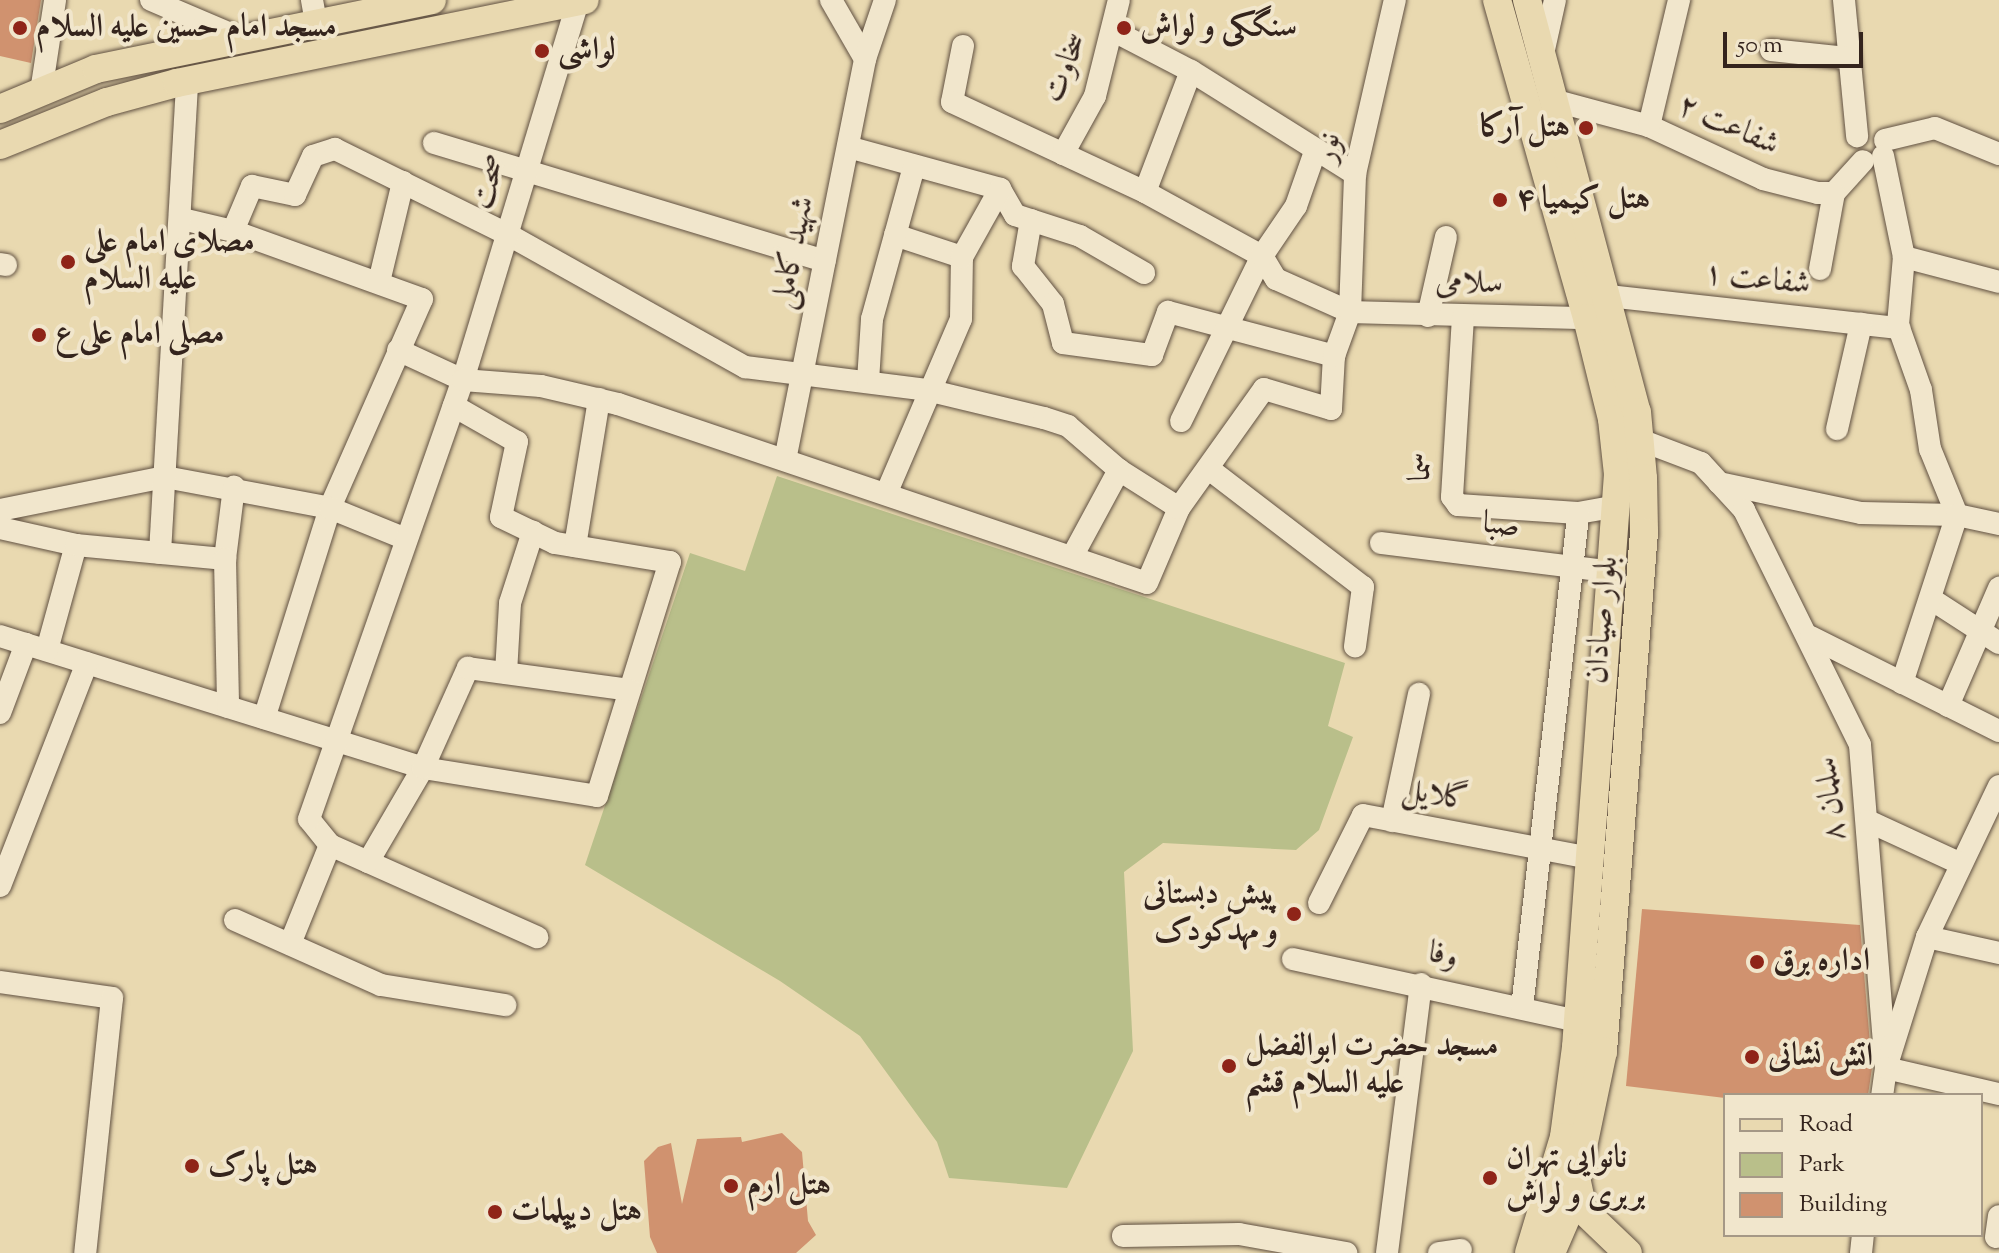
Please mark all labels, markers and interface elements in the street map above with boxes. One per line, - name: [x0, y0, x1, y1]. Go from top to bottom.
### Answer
- place label: مسجد امام حسین علیه السلام: [36, 9, 337, 47]
- place label: سنگکی و لواش: [1140, 9, 1297, 47]
- scale bar: [1727, 16, 1867, 66]
- marker: مسجد امام حسین علیه السلام: [11, 19, 29, 37]
- marker: سنگکی و لواش: [1115, 19, 1133, 37]
- street label: سخاوت: [1035, 27, 1097, 109]
- text: 50 m: [1737, 29, 1783, 63]
- place label: لواشی: [558, 32, 616, 70]
- marker: لواشی: [533, 42, 551, 60]
- street label: شفاعت ۲: [1671, 87, 1785, 165]
- place label: هتل آرکا: [1480, 109, 1570, 147]
- marker: هتل آرکا: [1577, 119, 1595, 137]
- street label: نور: [1307, 130, 1351, 166]
- street label: صحت: [463, 150, 517, 214]
- place label: هتل کیمیا ۴: [1516, 181, 1650, 219]
- marker: هتل کیمیا ۴: [1491, 191, 1509, 209]
- street label: شهید کاملی: [764, 193, 824, 313]
- place label: مصلای امام علی علیه السلام: [84, 225, 255, 300]
- marker: مصلای امام علی علیه السلام: [59, 253, 77, 271]
- street label: شفاعت ۱: [1702, 255, 1812, 305]
- street label: سلامی: [1435, 264, 1503, 304]
- place label: مصلی امام علی ع: [55, 316, 224, 354]
- marker: مصلی امام علی ع: [30, 326, 48, 344]
- street label: سما: [1402, 452, 1442, 482]
- street label: صبا: [1480, 505, 1522, 547]
- street label: بلوار صیادان: [1578, 555, 1628, 685]
- street label: سلمان ۸: [1808, 755, 1856, 843]
- street label: گلایل: [1399, 771, 1471, 821]
- place label: پیش دبستانی و مهدکودک: [1143, 877, 1278, 952]
- marker: پیش دبستانی و مهدکودک: [1285, 905, 1303, 923]
- street label: وفا: [1425, 934, 1461, 978]
- place label: اداره برق: [1773, 943, 1870, 981]
- marker: اداره برق: [1748, 953, 1766, 971]
- place label: مسجد حضرت ابوالفضل علیه السلام قشم: [1245, 1029, 1498, 1104]
- place label: اتش نشانى: [1768, 1038, 1873, 1076]
- marker: اتش نشانى: [1743, 1048, 1761, 1066]
- marker: مسجد حضرت ابوالفضل علیه السلام قشم: [1220, 1057, 1238, 1075]
- legend: [1723, 1093, 1983, 1237]
- text: Road: [1799, 1108, 1853, 1142]
- place label: نانوایی تهران بربری و لواش: [1506, 1141, 1646, 1216]
- place label: هتل پارک: [208, 1147, 318, 1185]
- text: Park: [1799, 1148, 1845, 1182]
- marker: هتل پارک: [183, 1157, 201, 1175]
- place label: هتل ارم: [747, 1167, 831, 1205]
- marker: نانوایی تهران بربری و لواش: [1481, 1169, 1499, 1187]
- marker: هتل ارم: [722, 1177, 740, 1195]
- text: Building: [1799, 1188, 1887, 1222]
- place label: هتل دیپلمات: [511, 1193, 642, 1231]
- marker: هتل دیپلمات: [486, 1203, 504, 1221]

